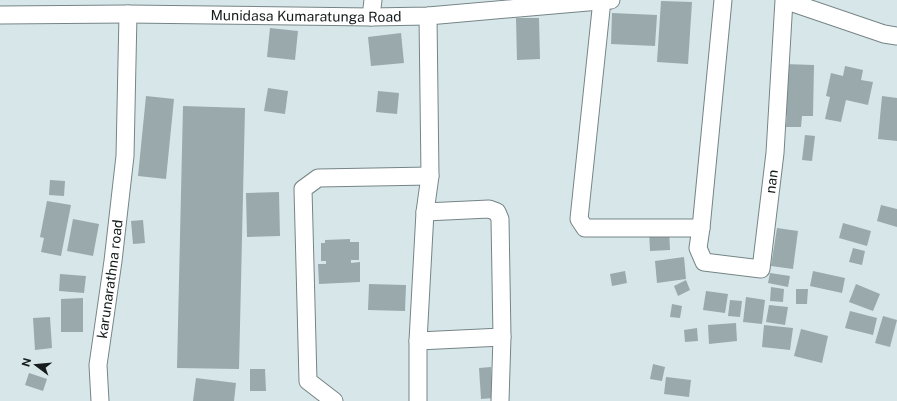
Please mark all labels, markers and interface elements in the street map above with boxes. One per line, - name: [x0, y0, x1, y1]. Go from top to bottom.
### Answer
- street label: Munidasa Kumaratunga Road: [210, 7, 402, 25]
- street label: nan: [762, 169, 781, 194]
- street label: karunarathna road: [94, 219, 126, 339]
- north arrow: [16, 345, 56, 385]
- text: N: [19, 356, 33, 368]

